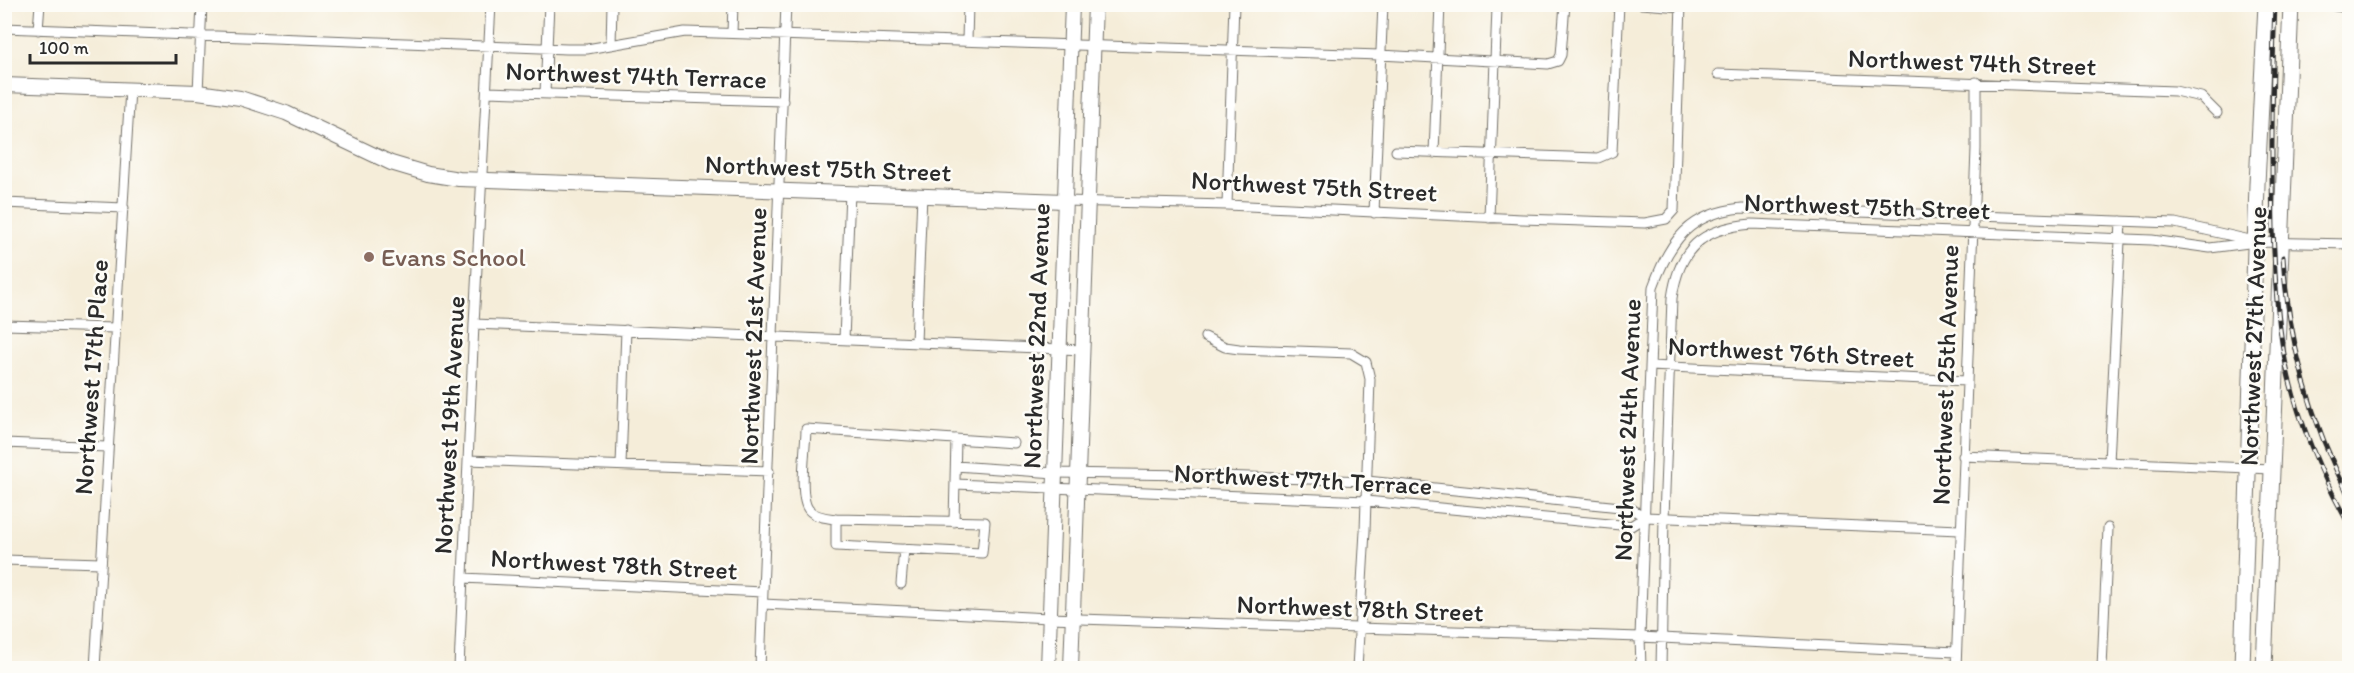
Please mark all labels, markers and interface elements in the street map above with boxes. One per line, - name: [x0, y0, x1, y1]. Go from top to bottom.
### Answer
- scale bar: [30, 27, 176, 65]
- text: 100 m: [39, 37, 89, 59]
- street label: Northwest 74th Street: [1847, 42, 2097, 82]
- street label: Northwest 74th Terrace: [505, 54, 767, 96]
- street label: Northwest 75th Street: [704, 148, 952, 188]
- street label: Northwest 75th Street: [1190, 164, 1438, 208]
- street label: Northwest 75th Street: [1743, 186, 1991, 226]
- street label: Northwest 22nd Avenue: [1015, 202, 1057, 470]
- street label: Northwest 27th Avenue: [2232, 206, 2274, 466]
- street label: Northwest 21st Avenue: [733, 207, 773, 465]
- place label: Evans School: [381, 241, 526, 273]
- street label: Northwest 25th Avenue: [1924, 244, 1966, 506]
- marker: Evans School: [362, 250, 376, 264]
- street label: Northwest 17th Place: [67, 258, 115, 496]
- street label: Northwest 19th Avenue: [426, 295, 472, 555]
- street label: Northwest 24th Avenue: [1606, 298, 1648, 562]
- street label: Northwest 76th Street: [1667, 330, 1915, 374]
- street label: Northwest 77th Terrace: [1173, 456, 1433, 502]
- street label: Northwest 78th Street: [490, 542, 739, 586]
- street label: Northwest 78th Street: [1236, 588, 1484, 628]

